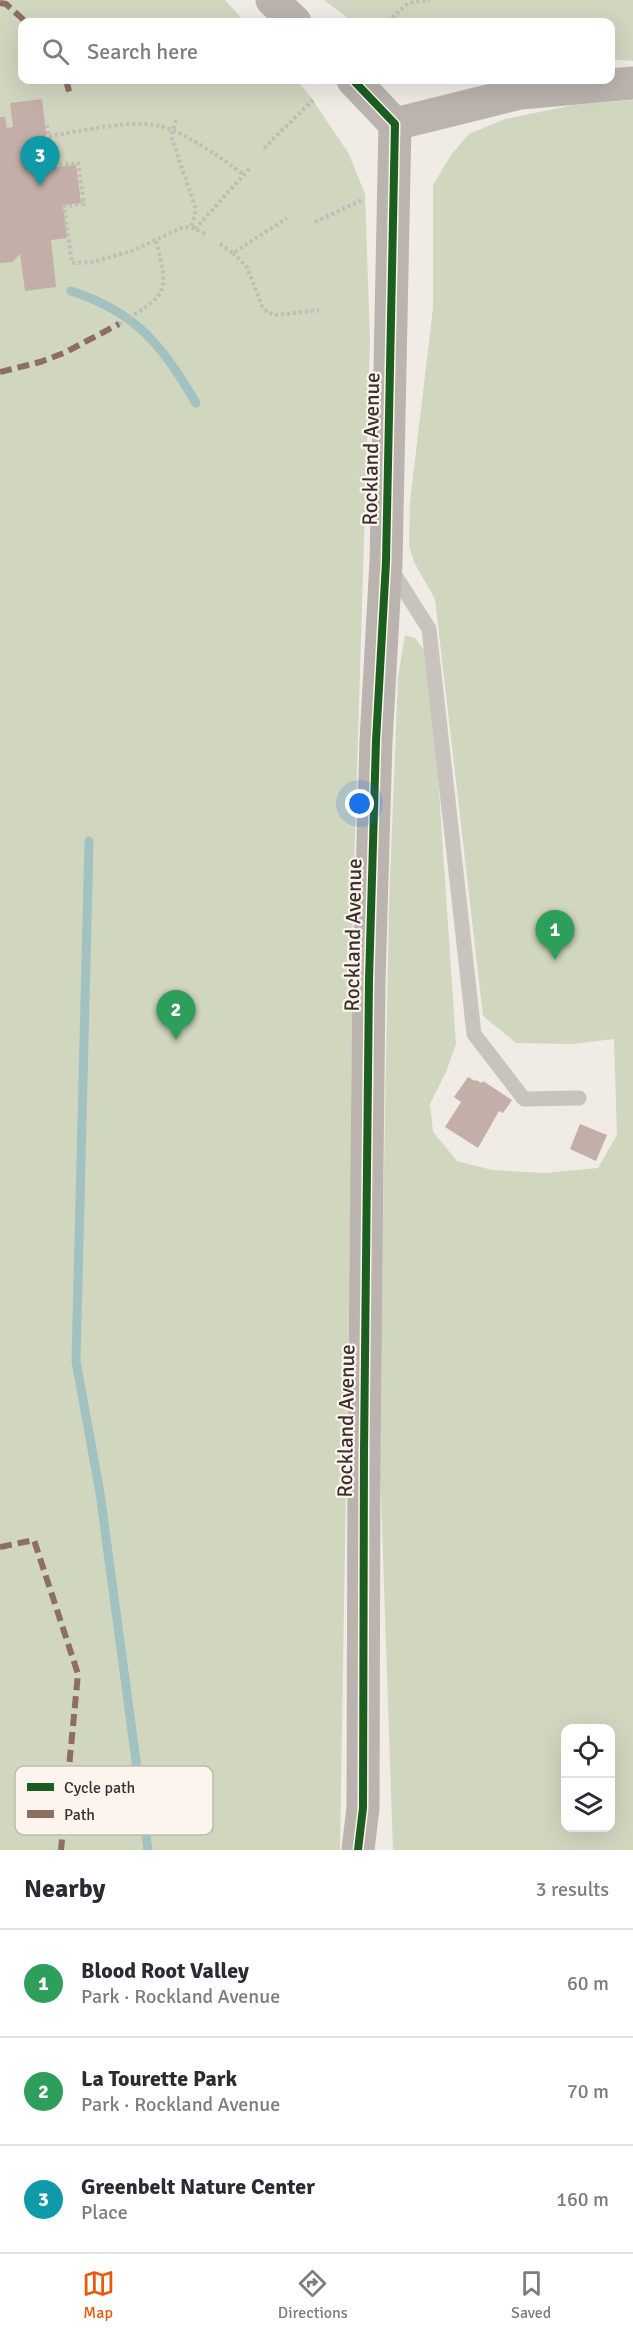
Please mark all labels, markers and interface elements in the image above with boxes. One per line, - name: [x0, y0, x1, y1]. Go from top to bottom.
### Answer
- search box: [18, 18, 615, 84]
- icon: search: [39, 35, 72, 68]
- text: Search here: [87, 38, 198, 65]
- pin: 3: [20, 136, 60, 186]
- street label: Rockland Avenue: [357, 372, 385, 526]
- your location: [345, 789, 374, 818]
- street label: Rockland Avenue: [339, 858, 367, 1012]
- pin: 1: [536, 910, 574, 960]
- pin: 2: [156, 990, 195, 1040]
- street label: Rockland Avenue: [332, 1344, 360, 1498]
- map controls: [561, 1724, 615, 1832]
- button: locate: [561, 1724, 615, 1778]
- legend: [15, 1766, 213, 1835]
- text: Cycle path: [64, 1778, 135, 1798]
- button: layers: [561, 1778, 615, 1832]
- text: Path: [64, 1805, 95, 1825]
- text: Nearby: [24, 1873, 105, 1905]
- text: 3 results: [536, 1877, 609, 1902]
- text: Blood Root Valley: [81, 1957, 249, 1984]
- text: 1: [38, 1971, 49, 1996]
- text: 60 m: [567, 1971, 609, 1996]
- text: Park · Rockland Avenue: [81, 1984, 280, 2009]
- text: La Tourette Park: [81, 2065, 237, 2092]
- text: 2: [38, 2079, 49, 2104]
- text: 70 m: [567, 2079, 609, 2104]
- text: Park · Rockland Avenue: [81, 2092, 280, 2117]
- text: Greenbelt Nature Center: [81, 2173, 315, 2200]
- text: 3: [38, 2187, 49, 2212]
- text: 160 m: [556, 2187, 609, 2212]
- text: Place: [81, 2200, 128, 2225]
- tab: Map: [82, 2267, 115, 2323]
- tab: Directions: [278, 2267, 348, 2323]
- tab: Saved: [511, 2267, 551, 2323]

